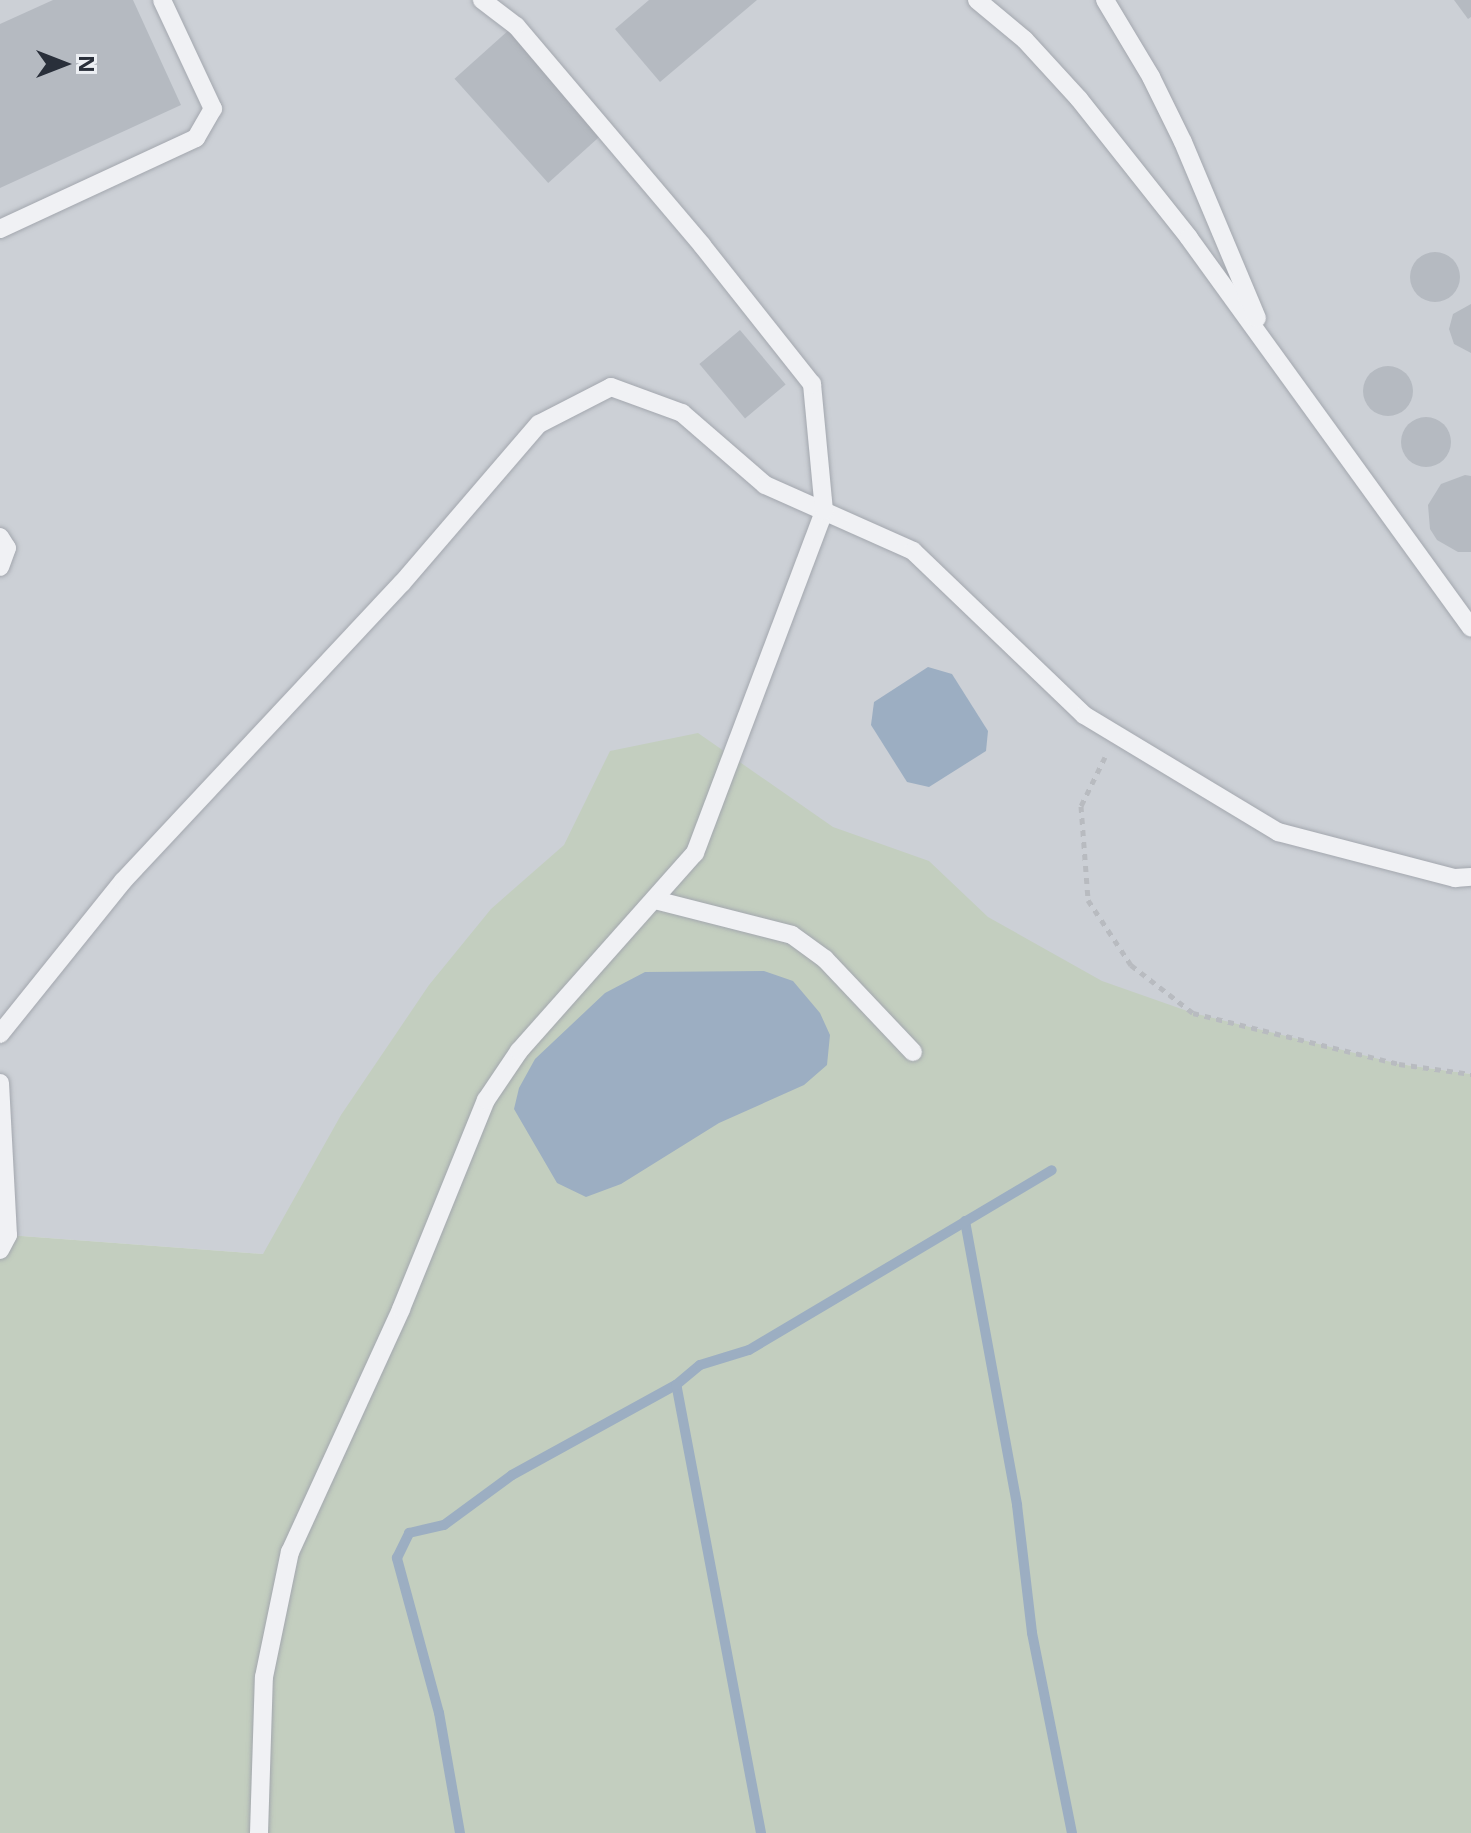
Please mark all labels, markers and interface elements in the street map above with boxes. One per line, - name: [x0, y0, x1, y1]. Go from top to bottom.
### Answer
- north arrow: [24, 24, 104, 104]
- text: N: [73, 55, 103, 73]

